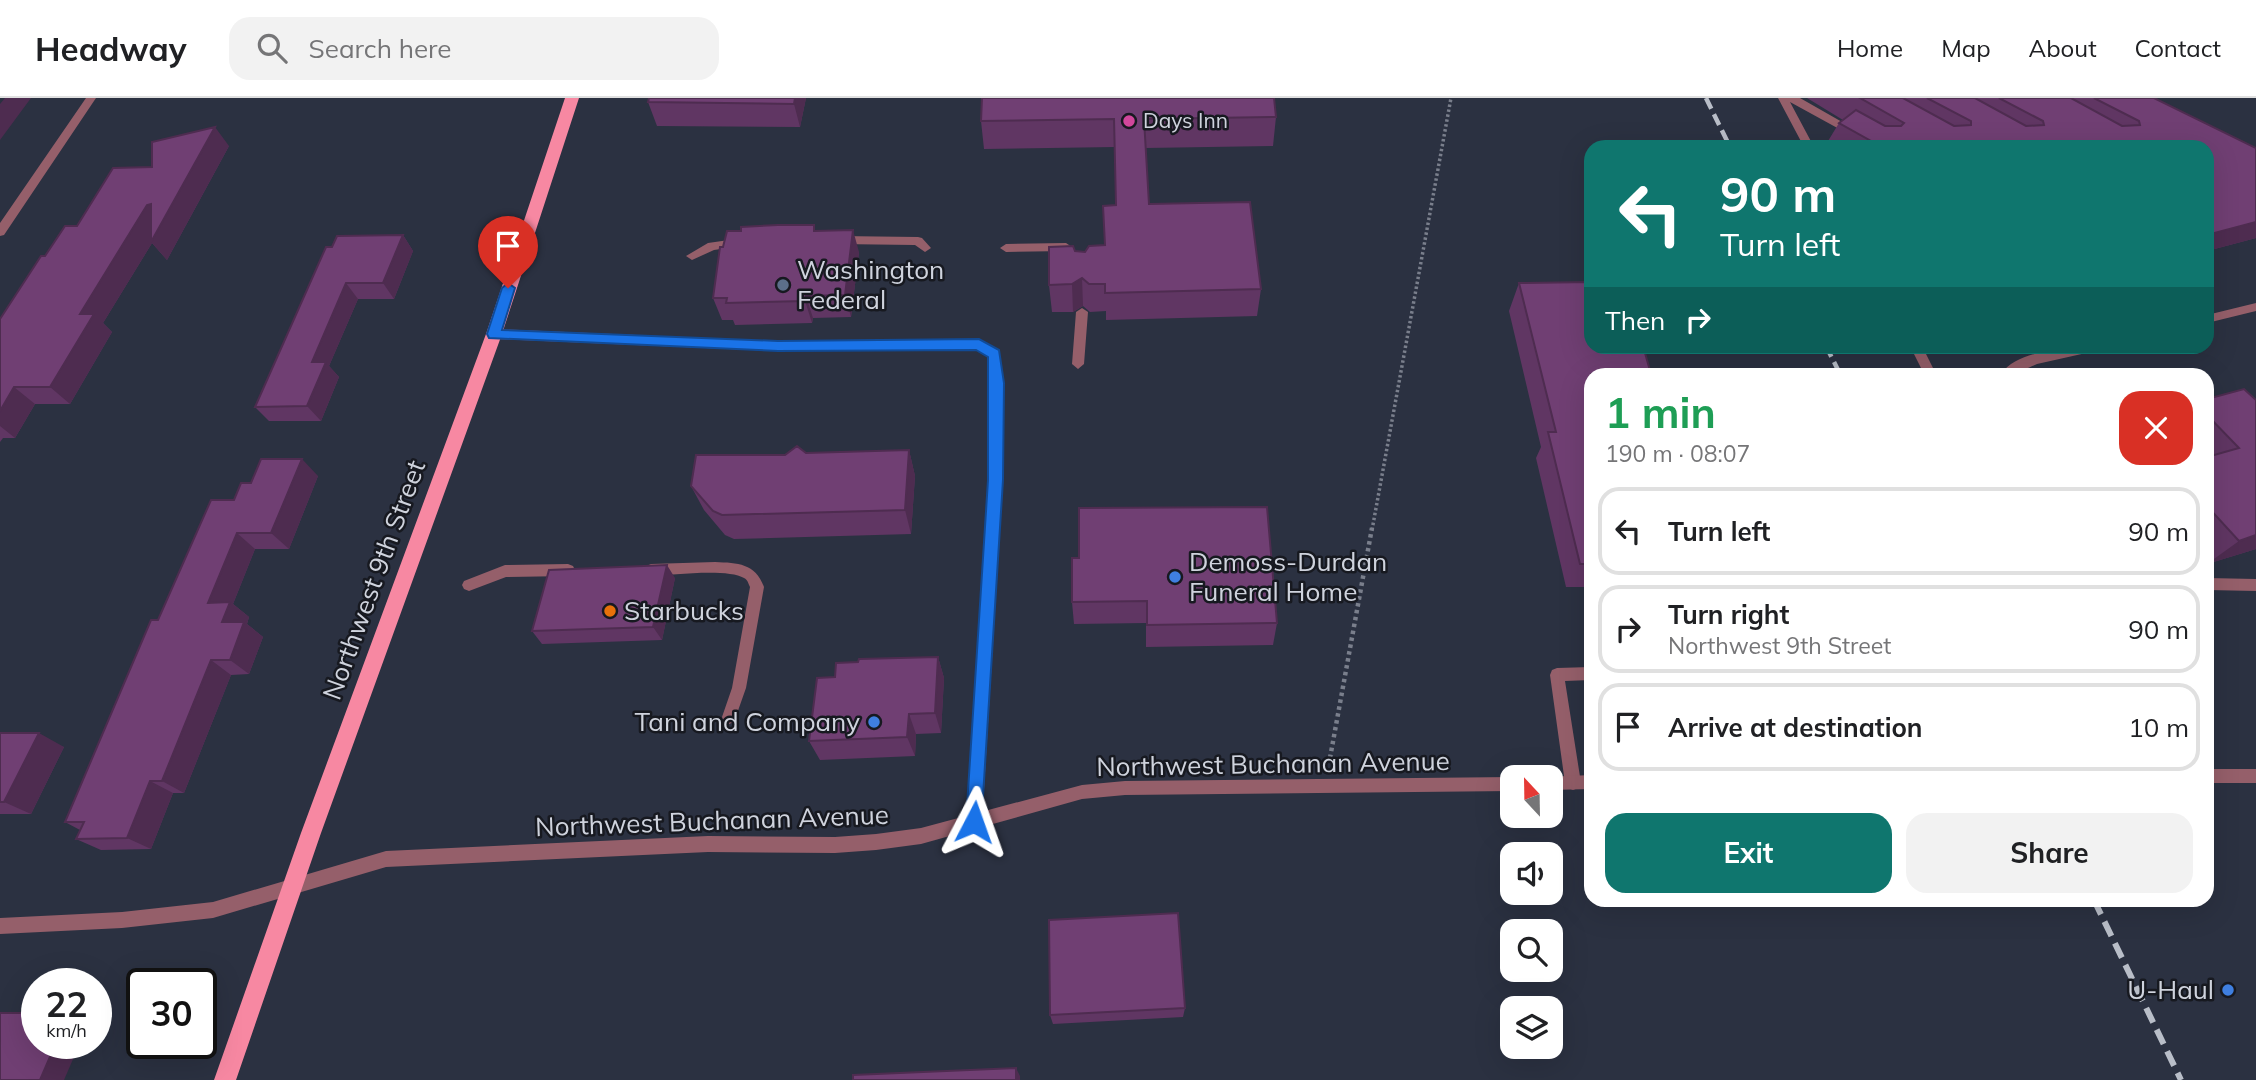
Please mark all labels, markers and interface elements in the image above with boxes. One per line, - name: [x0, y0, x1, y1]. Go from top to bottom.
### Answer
- search box: [229, 17, 719, 80]
- text: Headway: [35, 28, 187, 69]
- icon: search: [253, 29, 291, 67]
- text: Search here: [309, 32, 451, 65]
- text: Home: [1837, 33, 1903, 63]
- text: Map: [1941, 33, 1991, 63]
- text: About: [2029, 33, 2097, 63]
- text: Contact: [2135, 33, 2221, 63]
- place label: Days Inn: [1143, 107, 1228, 133]
- marker: Days Inn: [1121, 113, 1137, 129]
- text: 90 m: [1720, 163, 1836, 224]
- icon: left: [1605, 168, 1696, 259]
- pin: [478, 216, 538, 288]
- text: Turn left: [1720, 224, 1840, 264]
- icon: arrive: [489, 227, 527, 265]
- place label: Washington Federal: [797, 253, 944, 316]
- marker: Washington Federal: [775, 277, 791, 293]
- icon: right: [1679, 301, 1717, 339]
- text: Then: [1605, 304, 1665, 337]
- text: 1 min: [1605, 386, 1716, 439]
- button: close: [2119, 391, 2193, 465]
- text: 190 m · 08:07: [1605, 439, 1750, 468]
- street label: Northwest 9th Street: [315, 456, 432, 704]
- icon: left: [1609, 512, 1647, 550]
- text: Turn left: [1668, 515, 1770, 548]
- text: 90 m: [2128, 515, 2189, 548]
- place label: Demoss-Durdan Funeral Home: [1189, 545, 1387, 608]
- marker: Demoss-Durdan Funeral Home: [1167, 569, 1183, 585]
- place label: Starbucks: [624, 594, 744, 627]
- text: Turn right: [1668, 598, 1789, 631]
- marker: Starbucks: [602, 603, 618, 619]
- icon: right: [1609, 610, 1647, 648]
- text: 90 m: [2128, 613, 2189, 646]
- text: Northwest 9th Street: [1668, 631, 1891, 660]
- place label: Tani and Company: [635, 705, 860, 738]
- icon: arrive: [1609, 708, 1647, 746]
- text: Arrive at destination: [1668, 711, 1923, 744]
- text: 10 m: [2128, 711, 2189, 744]
- marker: Tani and Company: [866, 714, 882, 730]
- street label: Northwest Buchanan Avenue: [1096, 744, 1450, 783]
- north arrow: [1500, 765, 1563, 828]
- map controls: [1500, 765, 1563, 1059]
- position arrow: [937, 785, 1011, 859]
- street label: Northwest Buchanan Avenue: [535, 798, 889, 843]
- button: Exit: [1605, 813, 1892, 893]
- button: Share: [1906, 813, 2193, 893]
- button: sound: [1500, 842, 1563, 905]
- button: search: [1500, 919, 1563, 982]
- speed limit sign: 30: [126, 968, 217, 1059]
- place label: U-Haul: [2127, 973, 2214, 1006]
- text: 22: [45, 982, 88, 1026]
- marker: U-Haul: [2220, 982, 2236, 998]
- button: layers: [1500, 996, 1563, 1059]
- text: km/h: [46, 1019, 87, 1042]

